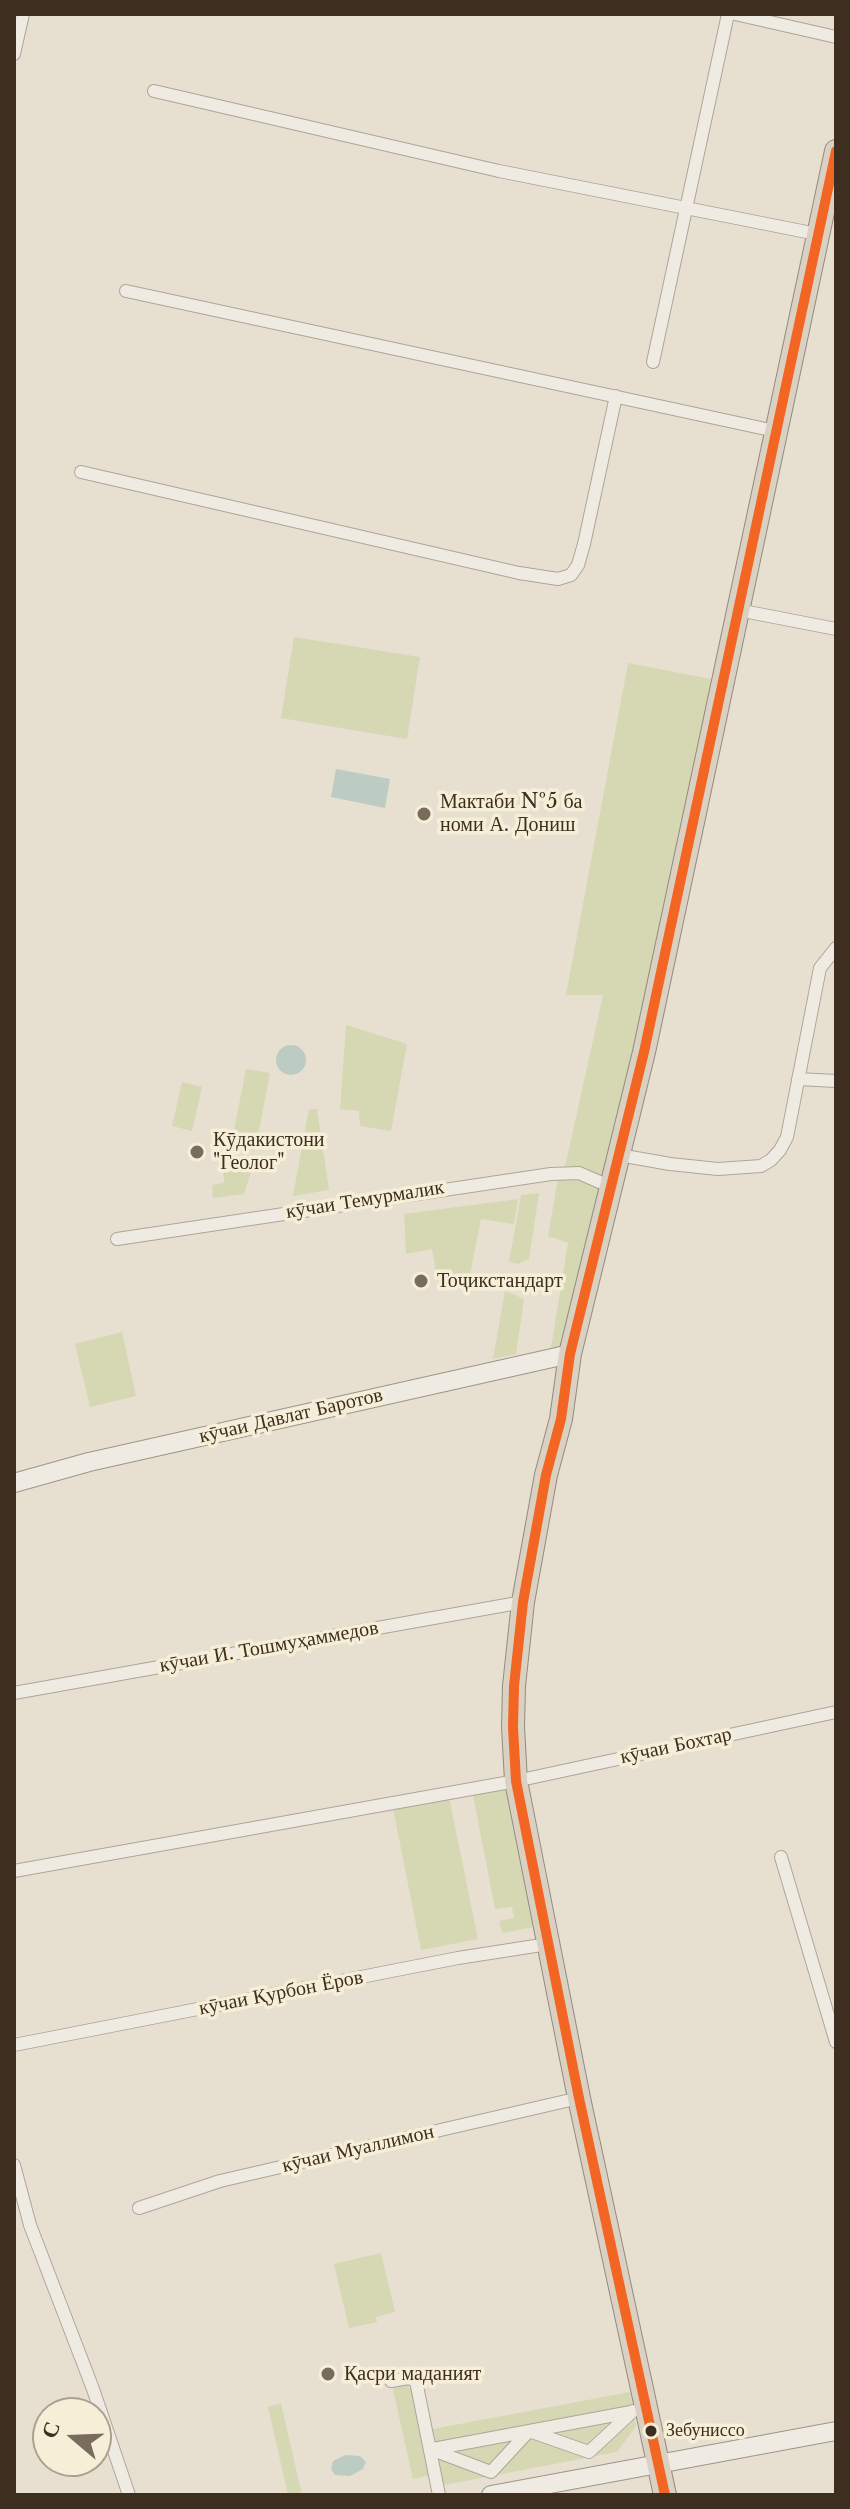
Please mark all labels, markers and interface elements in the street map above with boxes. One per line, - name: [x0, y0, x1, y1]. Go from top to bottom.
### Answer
- place label: Мактаби №5 ба номи А. Дониш: [440, 790, 582, 837]
- marker: Мактаби №5 ба номи А. Дониш: [415, 805, 433, 823]
- place label: Кӯдакистони "Геолог": [213, 1128, 325, 1175]
- marker: Кӯдакистони "Геолог": [188, 1143, 206, 1161]
- street label: кӯчаи Темурмалик: [284, 1176, 446, 1224]
- place label: Тоҷикстандарт: [437, 1269, 563, 1293]
- marker: Тоҷикстандарт: [412, 1272, 430, 1290]
- street label: кӯчаи Давлат Баротов: [197, 1383, 385, 1449]
- street label: кӯчаи И. Тошмуҳаммедов: [158, 1616, 380, 1678]
- street label: кӯчаи Бохтар: [618, 1722, 734, 1770]
- street label: кӯчаи Қурбон Ёров: [197, 1965, 365, 2021]
- street label: кӯчаи Муаллимон: [280, 2120, 436, 2178]
- place label: Қасри маданият: [344, 2362, 481, 2386]
- marker: Қасри маданият: [319, 2365, 337, 2383]
- north arrow: [32, 2397, 112, 2477]
- text: С: [35, 2418, 66, 2442]
- place label: Зебуниссо: [666, 2420, 745, 2442]
- marker: Зебуниссо: [643, 2423, 659, 2439]

